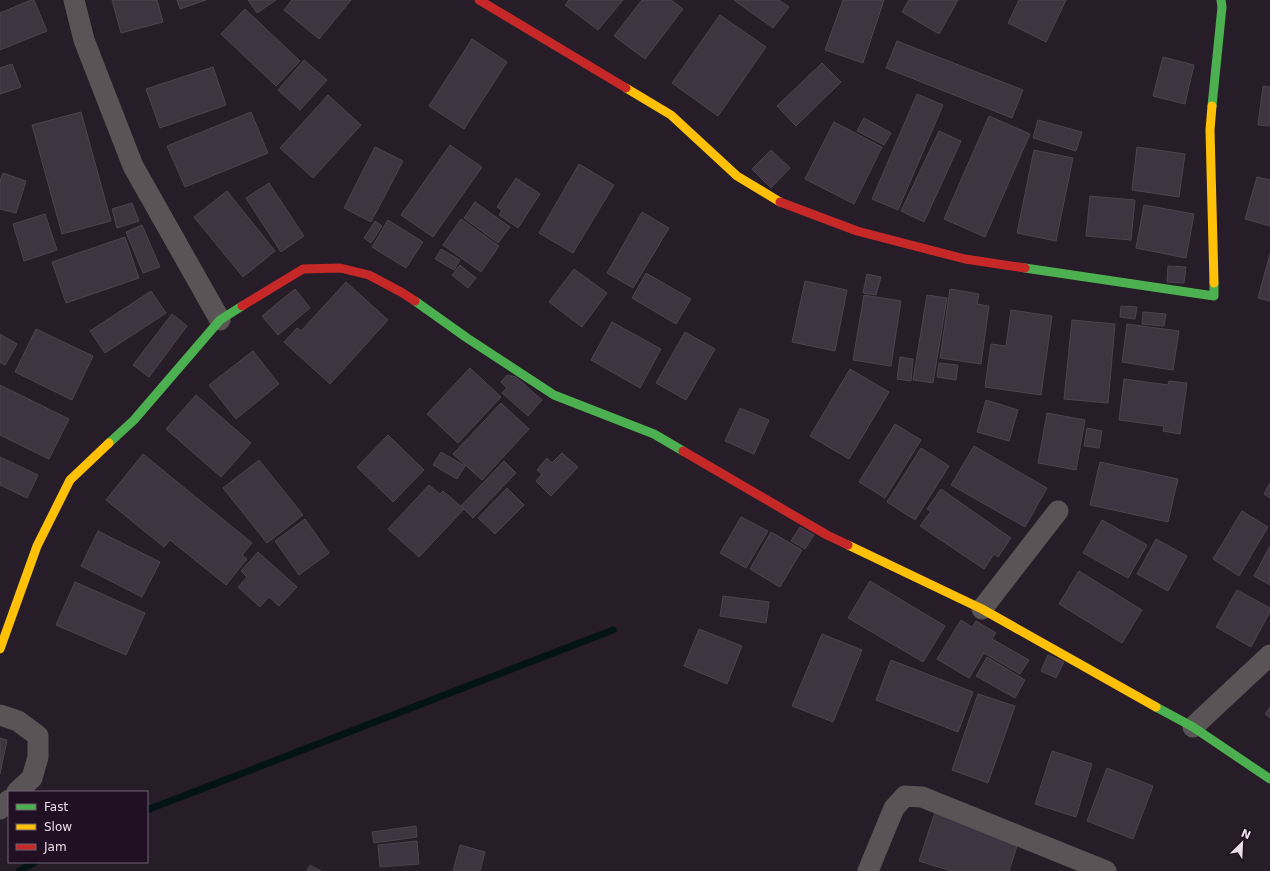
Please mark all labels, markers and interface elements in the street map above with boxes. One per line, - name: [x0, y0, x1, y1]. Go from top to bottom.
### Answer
- legend: [8, 791, 148, 863]
- text: Fast: [44, 800, 68, 814]
- text: Slow: [44, 820, 72, 834]
- north arrow: [1222, 823, 1262, 863]
- text: N: [1239, 827, 1253, 842]
- text: Jam: [43, 840, 67, 854]

